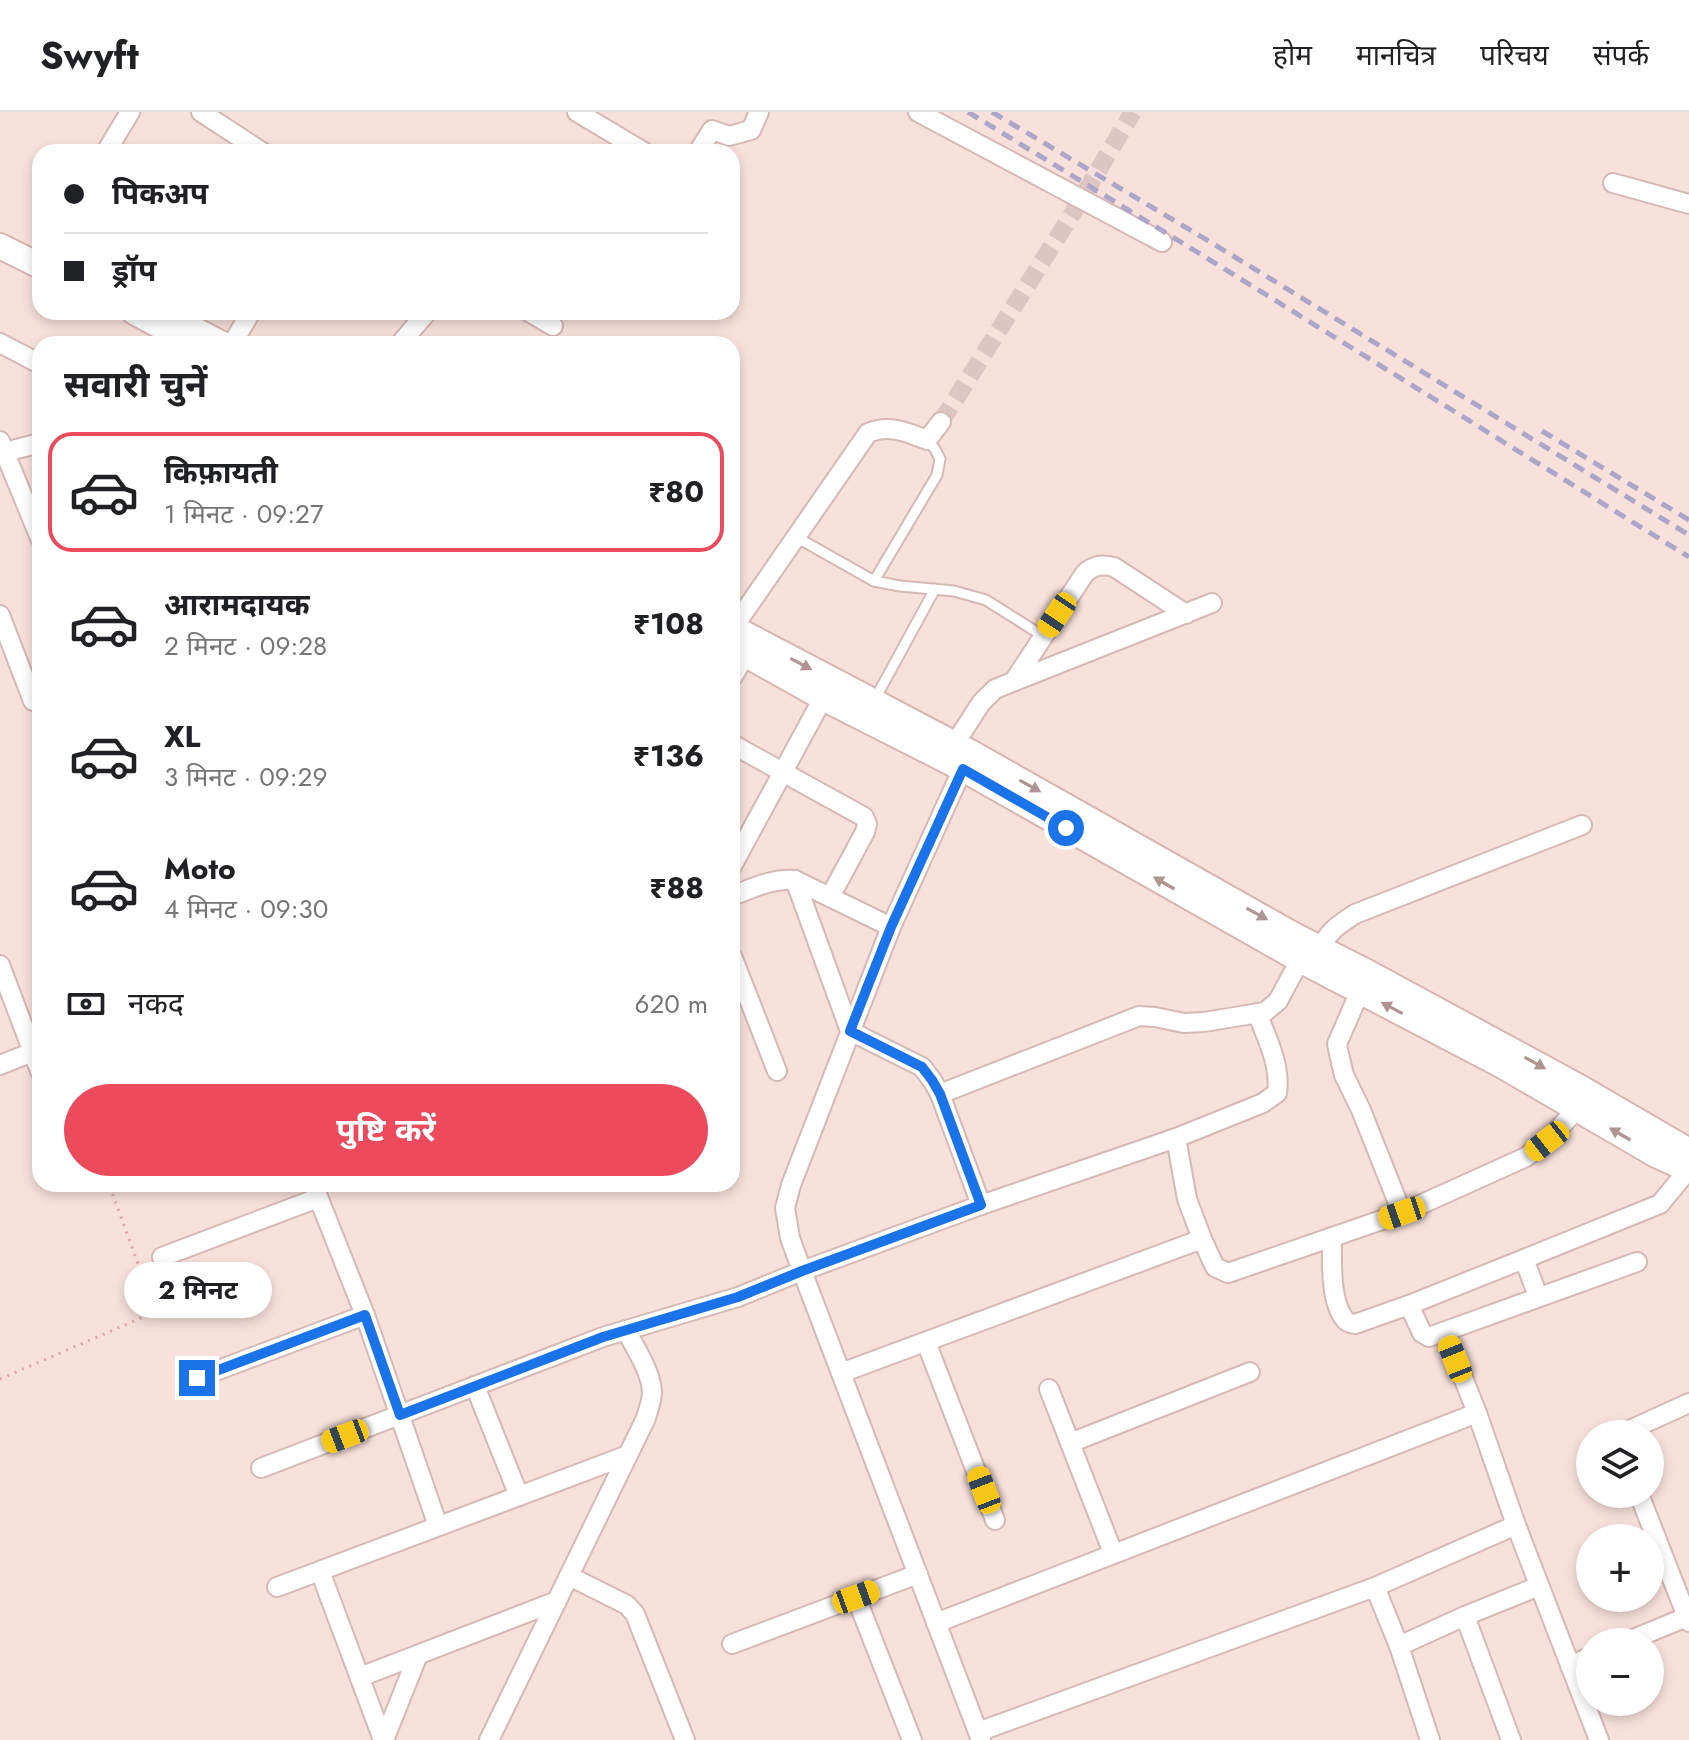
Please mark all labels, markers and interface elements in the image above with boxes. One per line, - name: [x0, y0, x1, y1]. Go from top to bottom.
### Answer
- text: Swyft: [40, 28, 139, 83]
- text: होम: [1273, 35, 1312, 76]
- text: मानचित्र: [1356, 35, 1436, 76]
- text: परिचय: [1480, 35, 1549, 76]
- text: संपर्क: [1593, 35, 1649, 76]
- text: पिकअप: [112, 172, 208, 215]
- text: ड्रॉप: [112, 249, 156, 292]
- text: सवारी चुनें: [64, 358, 207, 410]
- text: किफ़ायती: [164, 451, 278, 494]
- icon: car: [68, 456, 140, 528]
- text: ₹80: [648, 470, 704, 513]
- text: 1 मिनट · 09:27: [164, 495, 324, 533]
- text: आरामदायक: [164, 583, 310, 626]
- icon: car: [68, 588, 140, 660]
- car: [1034, 588, 1080, 642]
- text: ₹108: [633, 602, 704, 645]
- text: 2 मिनट · 09:28: [164, 627, 327, 665]
- one-way arrow: [789, 657, 812, 670]
- text: XL: [164, 715, 200, 758]
- icon: car: [68, 720, 140, 792]
- text: ₹136: [633, 734, 704, 777]
- text: 3 मिनट · 09:29: [164, 758, 327, 796]
- one-way arrow: [1019, 779, 1041, 793]
- route start: [1048, 810, 1084, 846]
- text: Moto: [164, 847, 236, 890]
- icon: car: [68, 852, 140, 924]
- text: ₹88: [649, 866, 704, 909]
- one-way arrow: [1153, 877, 1176, 890]
- text: 4 मिनट · 09:30: [164, 890, 328, 928]
- one-way arrow: [1246, 907, 1268, 921]
- icon: cash: [64, 982, 108, 1026]
- text: नकद: [128, 982, 184, 1025]
- text: 620 m: [635, 985, 708, 1023]
- one-way arrow: [1381, 1002, 1404, 1015]
- one-way arrow: [1524, 1056, 1546, 1070]
- button: पुष्टि करें: [64, 1084, 708, 1176]
- car: [1521, 1117, 1573, 1165]
- one-way arrow: [1609, 1127, 1631, 1141]
- car: [1375, 1194, 1429, 1232]
- callout: 2 मिनट: [123, 1262, 271, 1318]
- text: 2 मिनट: [158, 1271, 238, 1309]
- car: [1435, 1332, 1475, 1386]
- route end: [179, 1360, 215, 1396]
- car: [318, 1416, 372, 1456]
- map controls: [1576, 1420, 1664, 1716]
- button: layers: [1576, 1420, 1664, 1508]
- car: [964, 1463, 1004, 1517]
- button: +: [1576, 1524, 1664, 1612]
- car: [829, 1578, 883, 1616]
- button: −: [1576, 1628, 1664, 1716]

